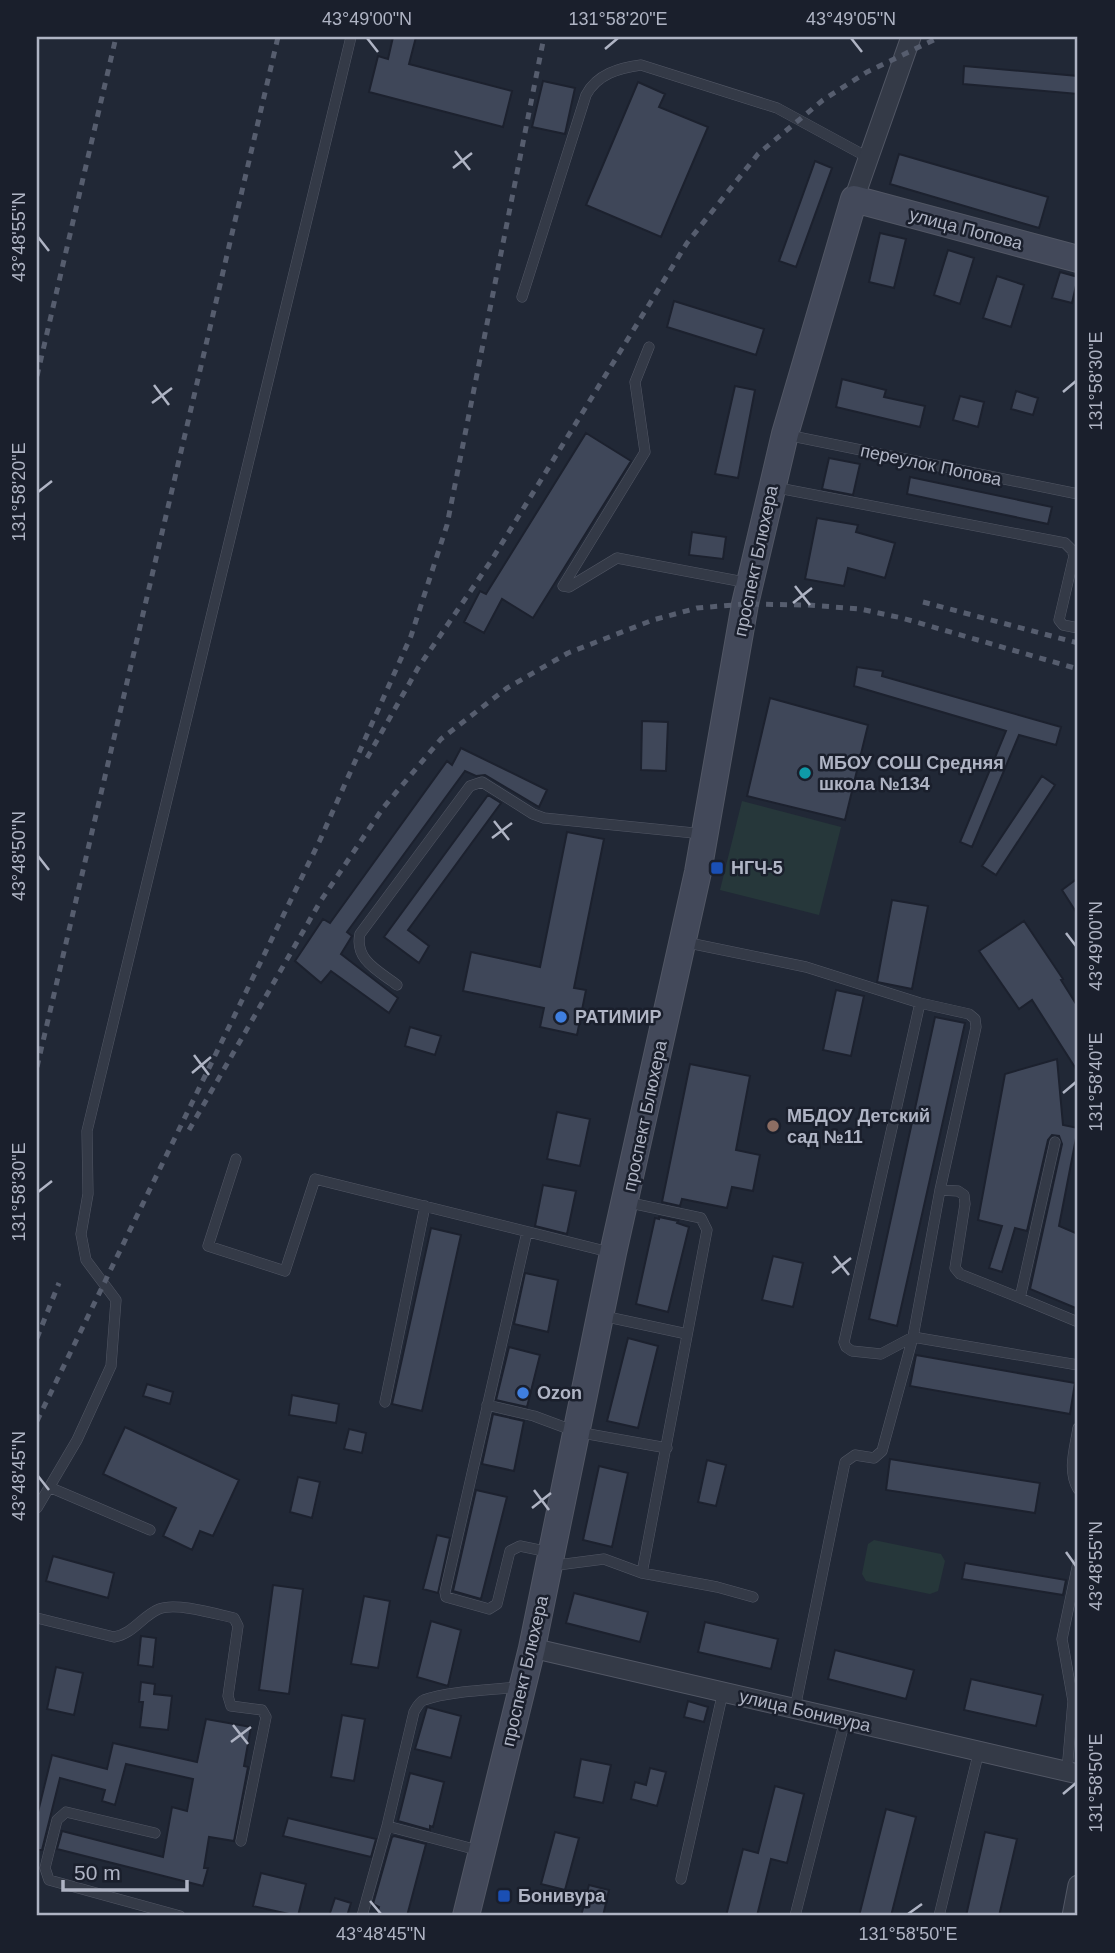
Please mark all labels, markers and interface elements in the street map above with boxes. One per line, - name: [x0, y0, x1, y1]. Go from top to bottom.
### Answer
- text: 43°49'00"N: [322, 9, 412, 29]
- text: 131°58'20"E: [568, 9, 668, 29]
- text: 43°49'05"N: [806, 9, 896, 29]
- text: 43°48'55"N: [9, 192, 29, 282]
- street label: улица Попова: [907, 204, 1026, 254]
- text: 131°58'30"E: [1086, 331, 1106, 431]
- street label: переулок Попова: [859, 440, 1004, 490]
- text: 131°58'20"E: [9, 442, 29, 542]
- street label: проспект Блюхера: [730, 483, 782, 638]
- place label: МБОУ СОШ Средняя школа №134: [819, 753, 1004, 794]
- marker: МБОУ СОШ Средняя школа №134: [797, 765, 813, 781]
- text: 43°48'50"N: [9, 811, 29, 901]
- place label: НГЧ-5: [731, 858, 783, 878]
- marker: НГЧ-5: [709, 860, 725, 876]
- text: 43°49'00"N: [1086, 901, 1106, 991]
- place label: РАТИМИР: [575, 1007, 661, 1027]
- marker: РАТИМИР: [553, 1009, 569, 1025]
- text: 131°58'40"E: [1086, 1032, 1106, 1132]
- street label: проспект Блюхера: [619, 1038, 671, 1193]
- place label: МБДОУ Детский сад №11: [787, 1106, 930, 1147]
- marker: МБДОУ Детский сад №11: [765, 1118, 781, 1134]
- text: 131°58'30"E: [9, 1142, 29, 1242]
- place label: Ozon: [537, 1383, 582, 1403]
- marker: Ozon: [515, 1385, 531, 1401]
- text: 43°48'45"N: [9, 1431, 29, 1521]
- text: 43°48'55"N: [1086, 1521, 1106, 1611]
- street label: проспект Блюхера: [498, 1593, 552, 1748]
- street label: улица Бонивура: [737, 1686, 874, 1736]
- text: 131°58'50"E: [1086, 1733, 1106, 1833]
- scale bar: [63, 1848, 187, 1892]
- text: 50 m: [74, 1861, 121, 1884]
- place label: Бонивура: [518, 1886, 606, 1906]
- marker: Бонивура: [496, 1888, 512, 1904]
- text: 43°48'45"N: [336, 1924, 426, 1944]
- text: 131°58'50"E: [858, 1924, 958, 1944]

